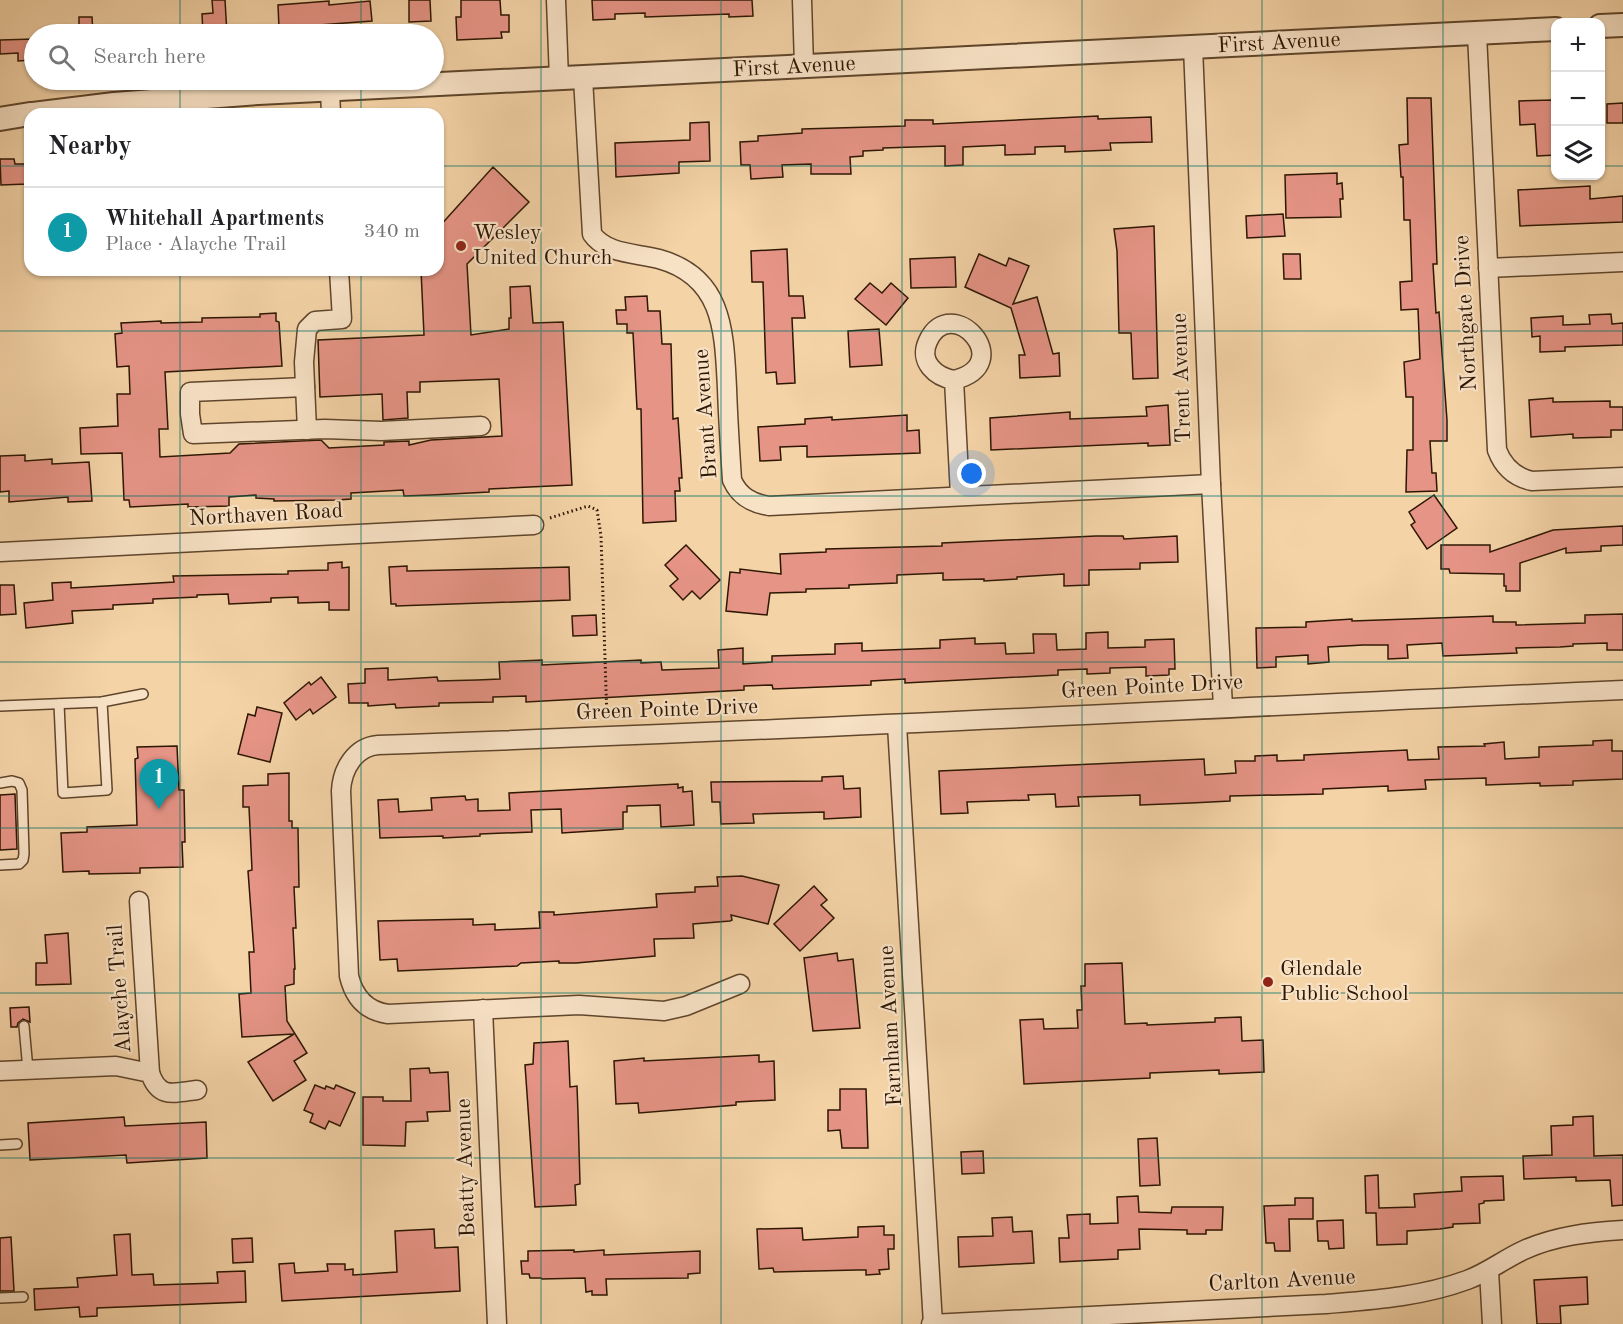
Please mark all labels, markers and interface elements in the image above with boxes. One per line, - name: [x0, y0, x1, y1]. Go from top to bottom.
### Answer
- map controls: [1551, 18, 1605, 180]
- button: +: [1551, 18, 1605, 72]
- search box: [24, 24, 444, 90]
- street label: First Avenue: [1217, 29, 1341, 57]
- icon: search: [45, 41, 78, 74]
- text: Search here: [93, 46, 206, 68]
- street label: First Avenue: [732, 53, 856, 81]
- button: −: [1551, 72, 1605, 126]
- button: layers: [1551, 126, 1605, 180]
- text: Nearby: [48, 134, 132, 160]
- text: Whitehall Apartments: [105, 208, 324, 230]
- text: 1: [62, 222, 73, 242]
- text: 340 m: [364, 222, 420, 242]
- place label: Wesley United Church: [473, 222, 613, 269]
- street label: Northgate Drive: [1451, 234, 1481, 392]
- text: Place · Alayche Trail: [105, 235, 286, 255]
- marker: Wesley United Church: [454, 239, 468, 253]
- street label: Trent Avenue: [1169, 312, 1195, 444]
- street label: Brant Avenue: [690, 348, 722, 480]
- your location: [957, 459, 986, 488]
- street label: Northaven Road: [188, 500, 344, 530]
- street label: Green Pointe Drive: [1060, 671, 1244, 703]
- street label: Green Pointe Drive: [575, 696, 759, 724]
- pin: 1: [140, 760, 178, 809]
- street label: Alayche Trail: [105, 924, 135, 1054]
- street label: Farnham Avenue: [876, 945, 906, 1107]
- place label: Glendale Public School: [1280, 958, 1409, 1005]
- marker: Glendale Public School: [1261, 975, 1275, 989]
- street label: Beatty Avenue: [453, 1098, 479, 1238]
- street label: Carlton Avenue: [1208, 1266, 1356, 1296]

